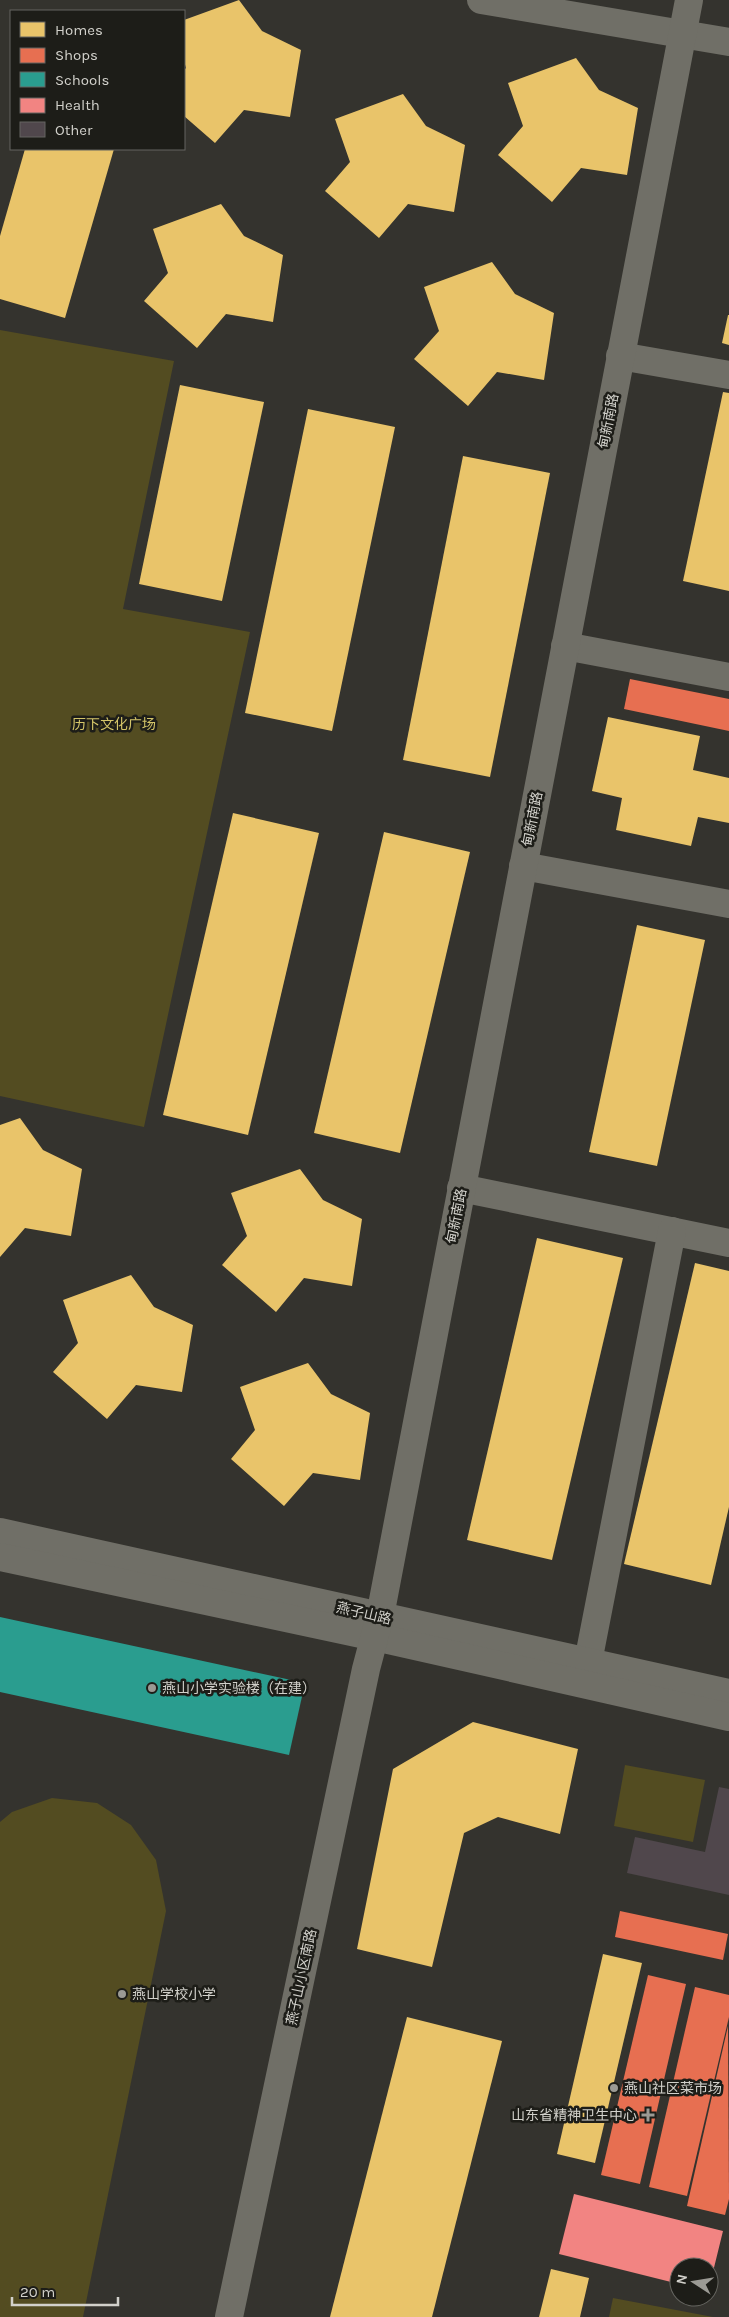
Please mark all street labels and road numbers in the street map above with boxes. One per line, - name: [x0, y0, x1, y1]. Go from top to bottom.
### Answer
- street label: 甸新南路: [595, 392, 622, 450]
- street label: 甸新南路: [519, 790, 546, 848]
- street label: 甸新南路: [443, 1187, 470, 1245]
- street label: 燕子山路: [335, 1599, 393, 1628]
- street label: 燕子山小区南路: [283, 1927, 320, 2027]

